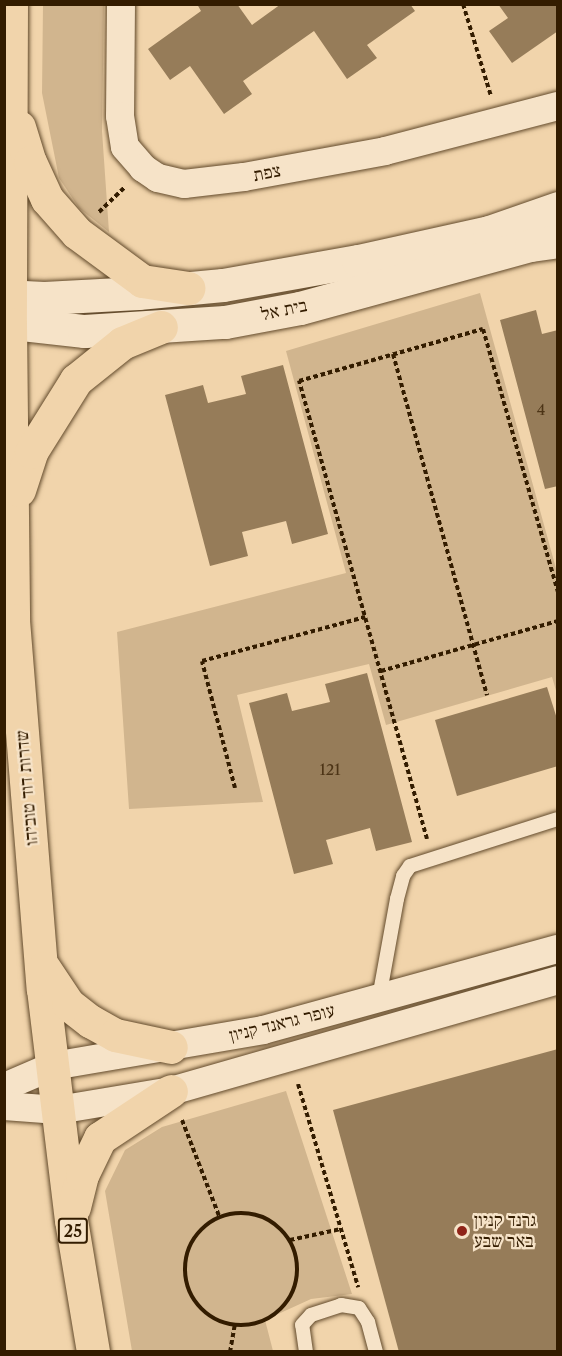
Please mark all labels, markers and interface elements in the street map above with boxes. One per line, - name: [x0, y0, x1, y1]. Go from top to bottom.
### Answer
- street label: צפת: [251, 160, 283, 186]
- street label: בית אל: [259, 295, 309, 325]
- house number: 4: [537, 401, 545, 419]
- street label: שדרות דוד טוביהו: [11, 729, 43, 847]
- house number: 121: [319, 761, 341, 779]
- street label: עופר גראנד קניון: [227, 999, 337, 1047]
- place label: גרנד קניון באר שבע: [474, 1210, 536, 1252]
- road number: 25: [56, 1218, 90, 1244]
- marker: גרנד קניון באר שבע: [455, 1224, 469, 1238]

